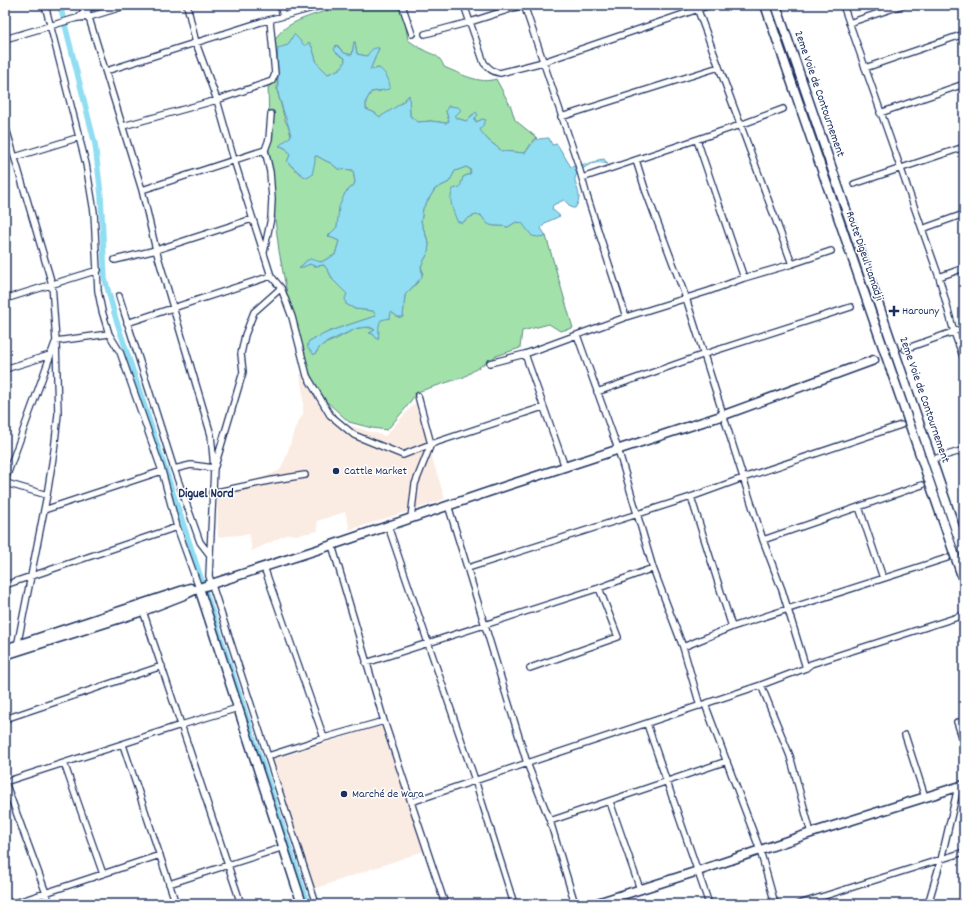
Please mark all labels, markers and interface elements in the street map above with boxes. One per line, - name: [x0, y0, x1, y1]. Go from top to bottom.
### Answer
- street label: 2eme Voie de Contournement: [789, 29, 849, 160]
- street label: Route Digeul Lamadji: [841, 209, 887, 303]
- place label: Harouny: [902, 303, 940, 320]
- marker: Harouny: [889, 306, 899, 316]
- street label: 2eme Voie de Contournement: [894, 335, 954, 466]
- place label: Cattle Market: [344, 463, 408, 480]
- marker: Cattle Market: [331, 466, 341, 476]
- district label: Diguel Nord: [178, 485, 234, 504]
- place label: Marché de Wara: [352, 786, 424, 803]
- marker: Marché de Wara: [339, 789, 349, 799]

